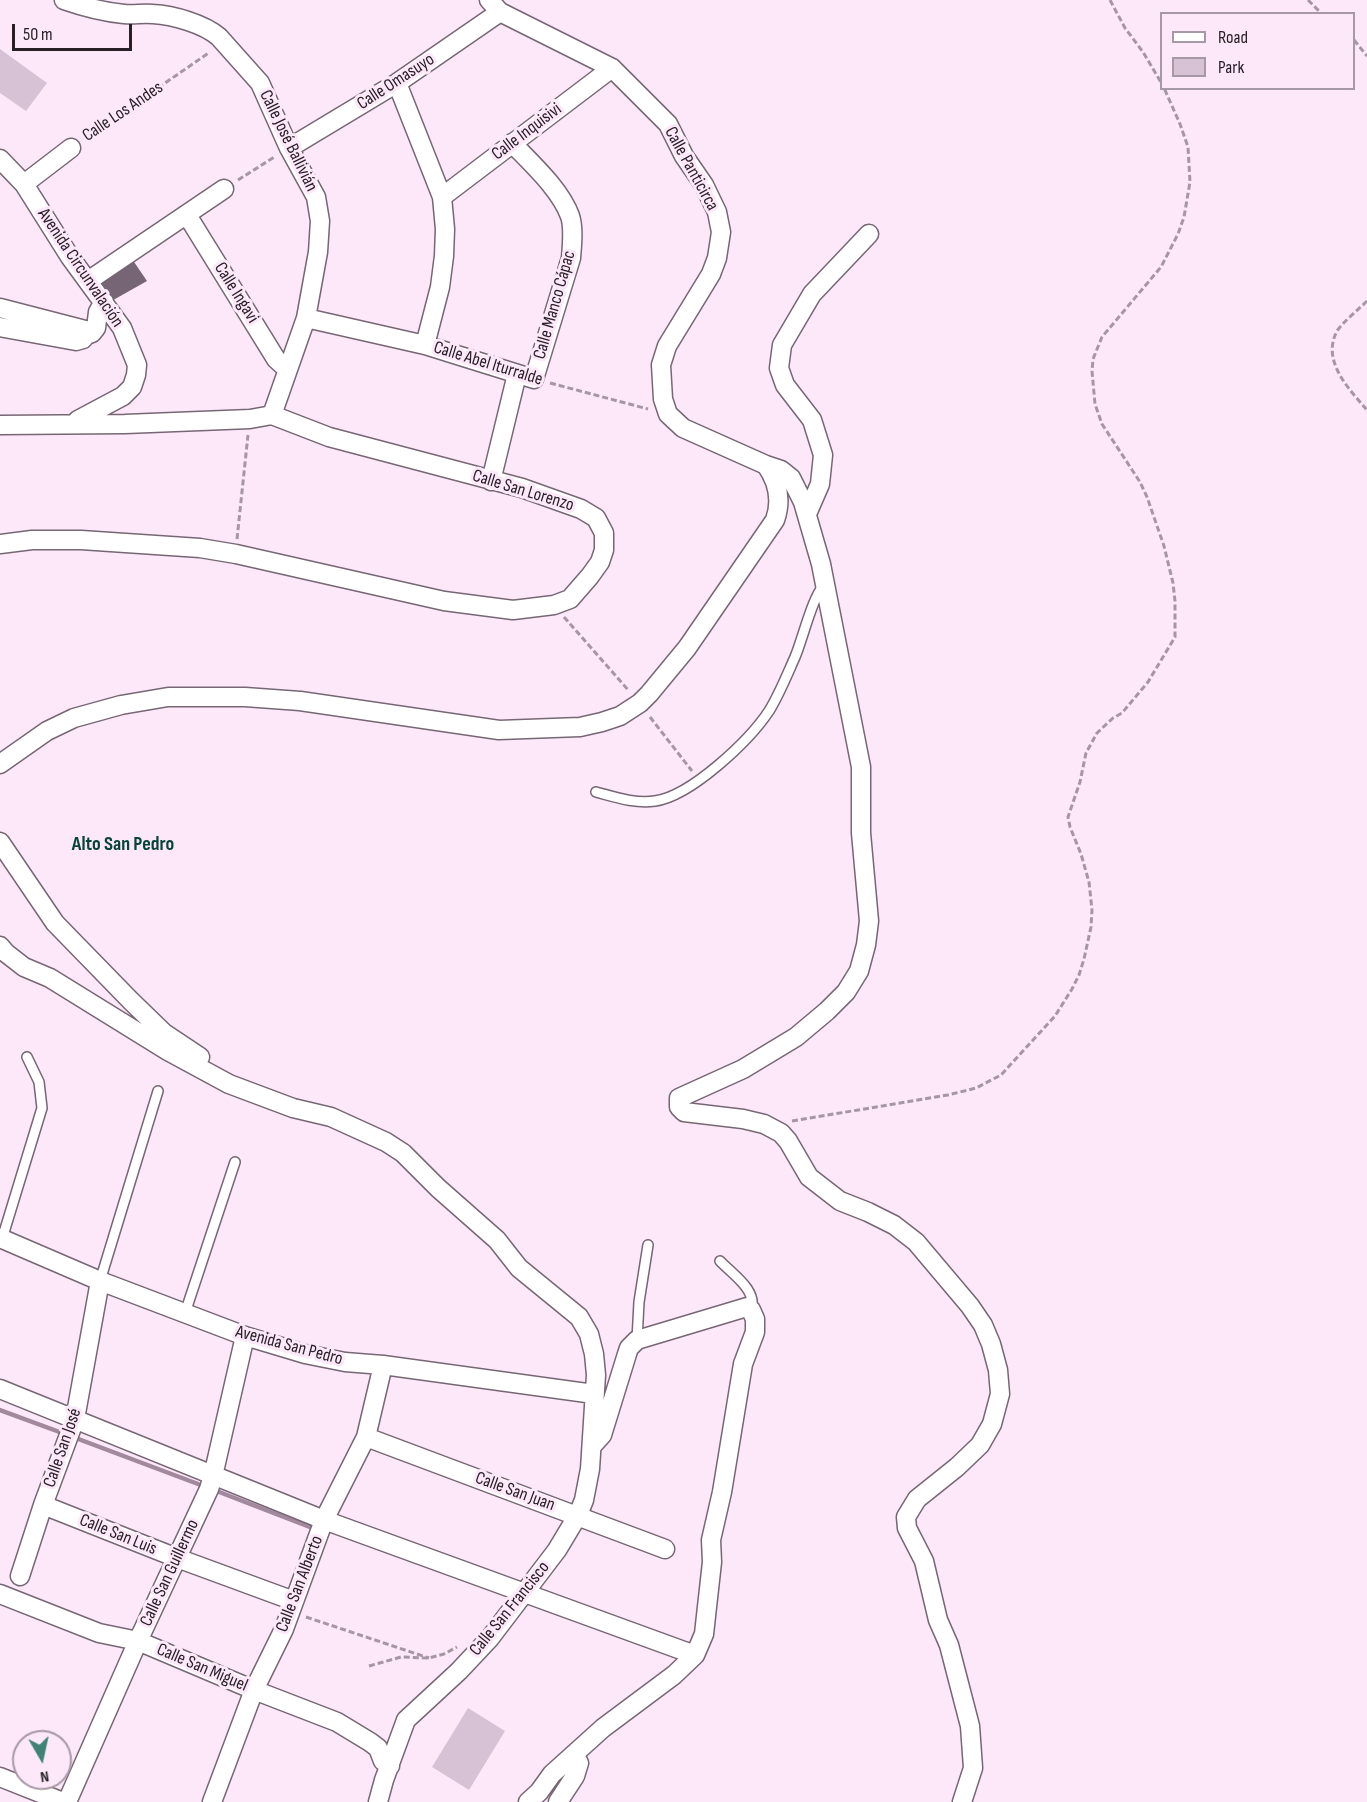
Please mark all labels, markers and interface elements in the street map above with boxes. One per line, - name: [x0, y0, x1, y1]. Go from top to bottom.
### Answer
- scale bar: [15, 12, 135, 50]
- legend: [1160, 12, 1355, 90]
- text: 50 m: [23, 24, 53, 45]
- text: Road: [1218, 27, 1248, 48]
- street label: Calle Omasuyo: [353, 49, 439, 115]
- text: Park: [1218, 57, 1244, 78]
- street label: Calle Los Andes: [79, 77, 167, 147]
- street label: Calle José Ballivián: [254, 87, 322, 195]
- street label: Calle Inquisivi: [488, 99, 566, 165]
- street label: Calle Panticirca: [659, 123, 723, 215]
- street label: Avenida Circunvalación: [32, 204, 128, 332]
- street label: Calle Manco Cápac: [529, 248, 581, 362]
- street label: Calle Ingavi: [209, 259, 263, 327]
- street label: Calle Abel Iturralde: [431, 337, 545, 391]
- street label: Calle San Lorenzo: [470, 465, 576, 517]
- district label: Alto San Pedro: [72, 833, 174, 857]
- street label: Avenida San Pedro: [233, 1321, 345, 1371]
- street label: Calle San José: [39, 1406, 87, 1490]
- street label: Calle San Juan: [472, 1468, 558, 1516]
- street label: Calle San Luis: [76, 1510, 160, 1560]
- street label: Calle San Guillermo: [136, 1516, 204, 1630]
- street label: Calle San Alberto: [272, 1533, 328, 1635]
- street label: Calle San Francisco: [465, 1557, 555, 1661]
- street label: Calle San Miguel: [153, 1639, 251, 1697]
- north arrow: [12, 1730, 72, 1790]
- text: N: [39, 1766, 50, 1786]

